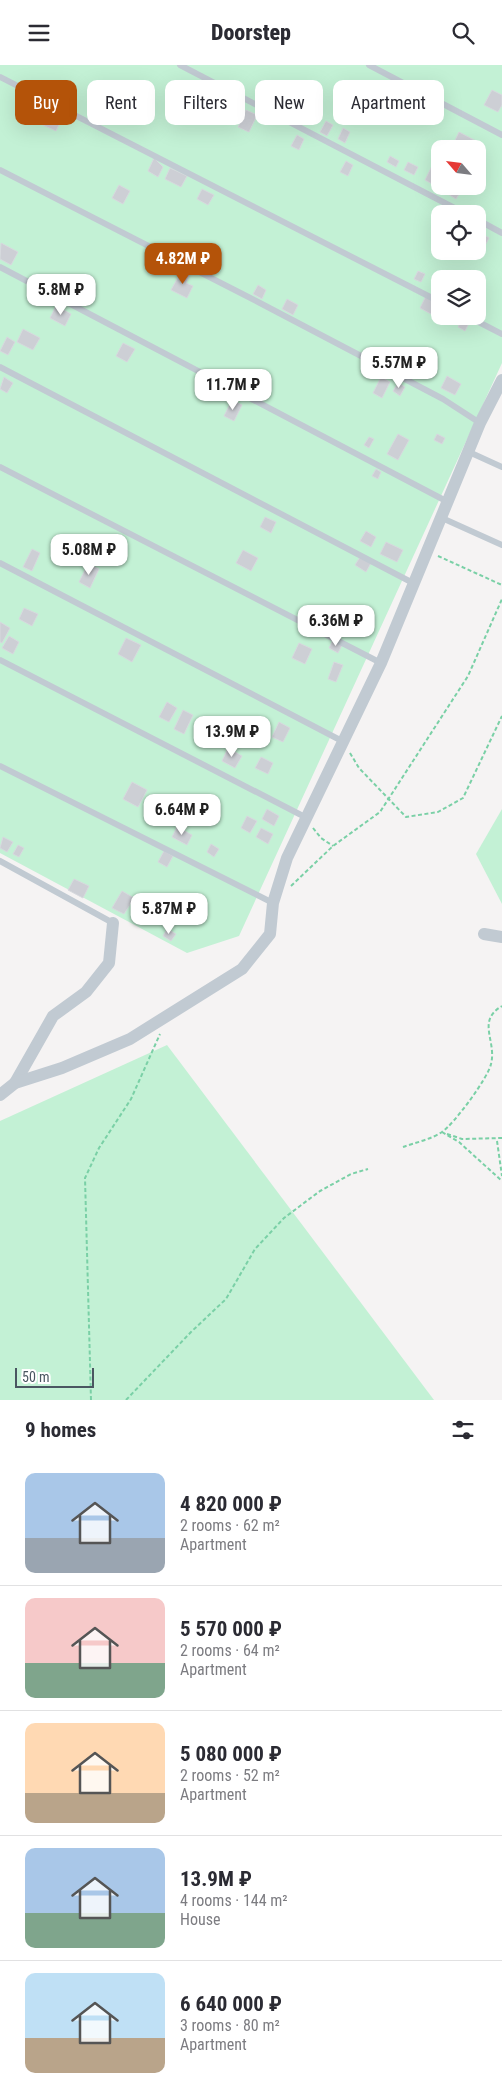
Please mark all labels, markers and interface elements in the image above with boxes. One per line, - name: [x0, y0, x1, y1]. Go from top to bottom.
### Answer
- icon: menu: [25, 19, 53, 47]
- icon: search: [449, 19, 477, 47]
- text: Doorstep: [211, 20, 291, 45]
- chip: Buy: [15, 80, 77, 125]
- chip: Rent: [87, 80, 155, 125]
- chip: Filters: [165, 80, 245, 125]
- chip: New: [255, 80, 323, 125]
- chip: Apartment: [333, 80, 444, 125]
- north arrow: [431, 140, 486, 195]
- map controls: [431, 140, 486, 325]
- button: locate: [431, 205, 486, 260]
- pin: 4.82M ₽: [137, 243, 229, 285]
- text: 4.82M ₽: [156, 249, 210, 268]
- button: layers: [431, 270, 486, 325]
- pin: 5.8M ₽: [20, 273, 102, 316]
- text: 5.8M ₽: [38, 280, 84, 299]
- pin: 5.57M ₽: [353, 347, 445, 389]
- text: 5.57M ₽: [372, 353, 426, 372]
- pin: 11.7M ₽: [187, 369, 279, 411]
- text: 11.7M ₽: [206, 375, 260, 394]
- pin: 5.08M ₽: [43, 533, 135, 576]
- text: 5.08M ₽: [62, 540, 116, 559]
- pin: 6.36M ₽: [290, 605, 382, 647]
- text: 6.36M ₽: [309, 611, 363, 630]
- pin: 13.9M ₽: [186, 715, 278, 758]
- text: 13.9M ₽: [205, 722, 259, 741]
- pin: 6.64M ₽: [136, 793, 228, 836]
- text: 6.64M ₽: [155, 800, 209, 819]
- pin: 5.87M ₽: [123, 893, 215, 935]
- text: 5.87M ₽: [142, 899, 196, 918]
- scale bar: [15, 1365, 94, 1388]
- text: 50 m: [22, 1369, 50, 1385]
- icon: filters: [449, 1416, 477, 1444]
- text: 9 homes: [25, 1418, 96, 1442]
- text: 4 820 000 ₽: [180, 1492, 282, 1516]
- icon: home: [65, 1493, 125, 1553]
- text: 2 rooms · 62 m²: [180, 1516, 280, 1535]
- text: Apartment: [180, 1535, 247, 1554]
- text: 5 570 000 ₽: [180, 1617, 282, 1641]
- icon: home: [65, 1618, 125, 1678]
- text: 2 rooms · 64 m²: [180, 1641, 280, 1660]
- text: Apartment: [180, 1660, 247, 1679]
- text: 5 080 000 ₽: [180, 1742, 282, 1766]
- icon: home: [65, 1743, 125, 1803]
- text: 2 rooms · 52 m²: [180, 1766, 280, 1785]
- text: Apartment: [180, 1785, 247, 1804]
- text: 13.9M ₽: [180, 1867, 252, 1891]
- icon: home: [65, 1868, 125, 1928]
- text: 4 rooms · 144 m²: [180, 1891, 288, 1910]
- text: House: [180, 1910, 220, 1929]
- text: 6 640 000 ₽: [180, 1992, 282, 2016]
- icon: home: [65, 1993, 125, 2053]
- text: 3 rooms · 80 m²: [180, 2016, 280, 2035]
- text: Apartment: [180, 2035, 247, 2054]

